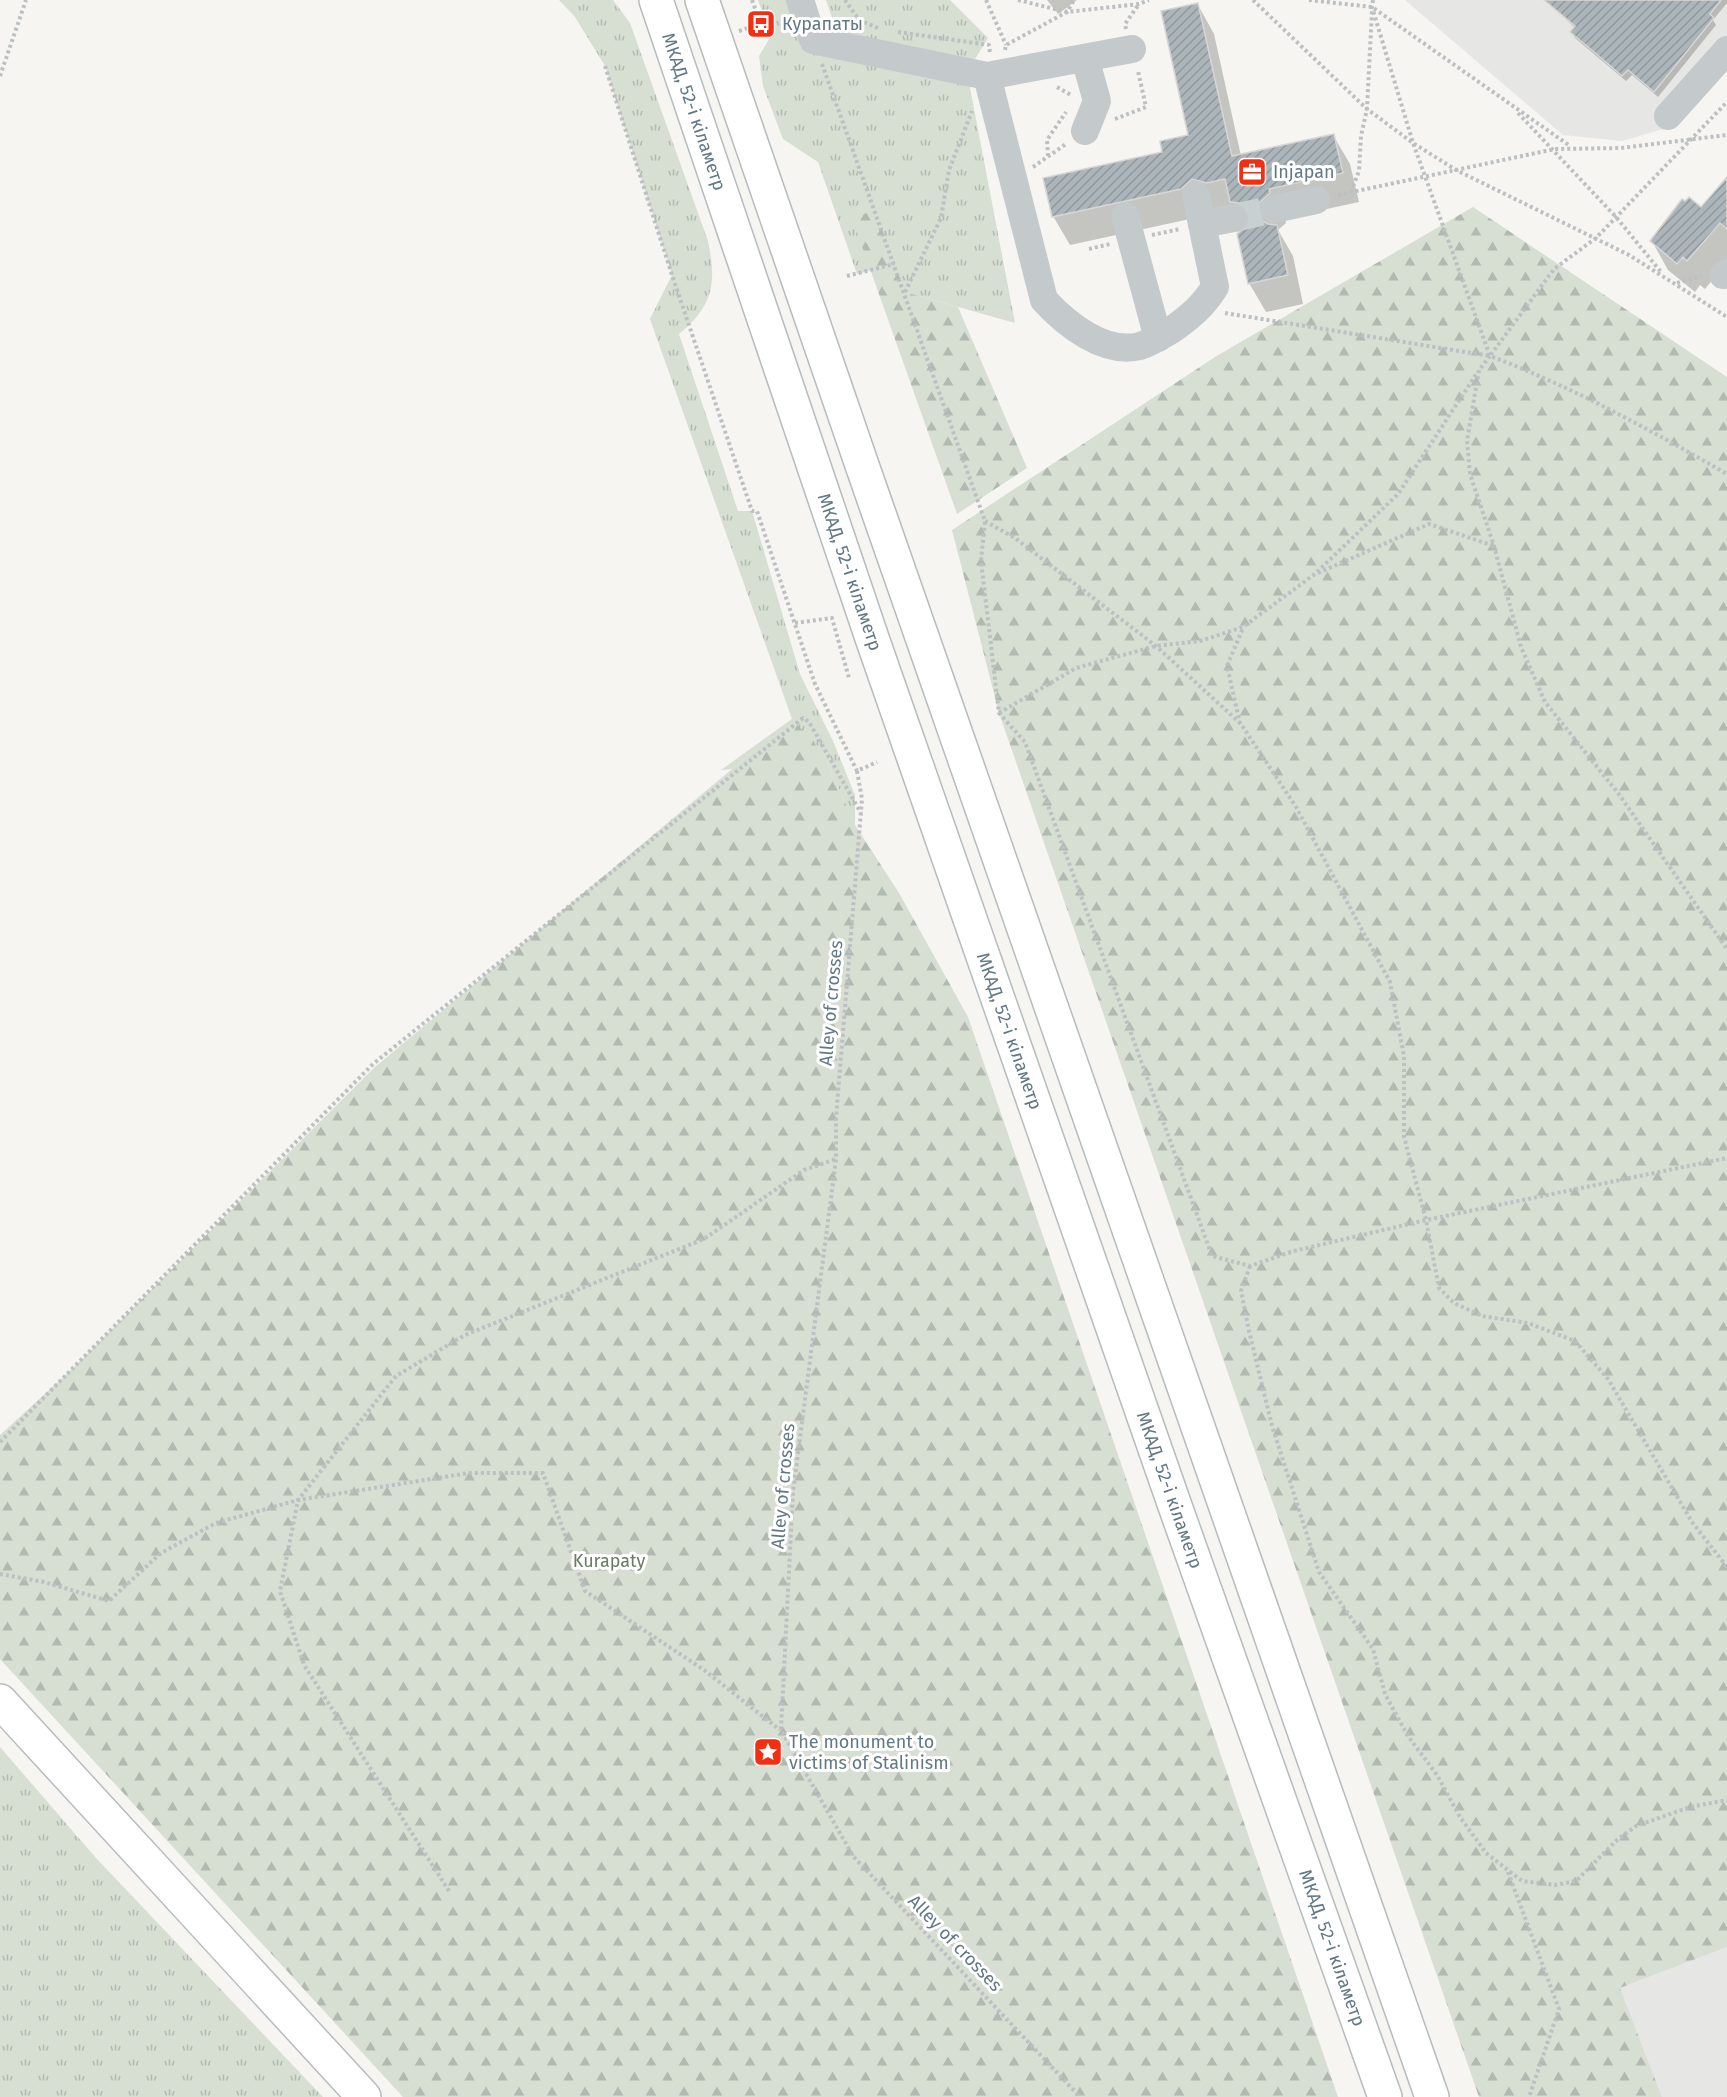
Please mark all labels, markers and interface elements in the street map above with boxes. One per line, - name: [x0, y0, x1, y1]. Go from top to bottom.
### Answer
- bus stop icon: Курапаты: [745, 8, 777, 40]
- place label: Курапаты: [782, 13, 863, 35]
- street label: МКАД, 52-і кіламетр: [657, 30, 731, 193]
- office icon: Injapan: [1236, 156, 1268, 188]
- place label: Injapan: [1273, 161, 1335, 183]
- street label: МКАД, 52-і кіламетр: [813, 490, 887, 654]
- street label: Alley of crosses: [815, 939, 847, 1067]
- street label: МКАД, 52-і кіламетр: [972, 950, 1047, 1113]
- street label: МКАД, 52-і кіламетр: [1132, 1409, 1207, 1571]
- street label: Alley of crosses: [767, 1422, 799, 1550]
- park label: Kurapaty: [573, 1550, 645, 1572]
- place label: The monument to victims of Stalinism: [789, 1731, 949, 1774]
- place icon: The monument to victims of Stalinism: [752, 1736, 784, 1768]
- street label: МКАД, 52-і кіламетр: [1294, 1867, 1370, 2029]
- street label: Alley of crosses: [903, 1890, 1007, 1996]

